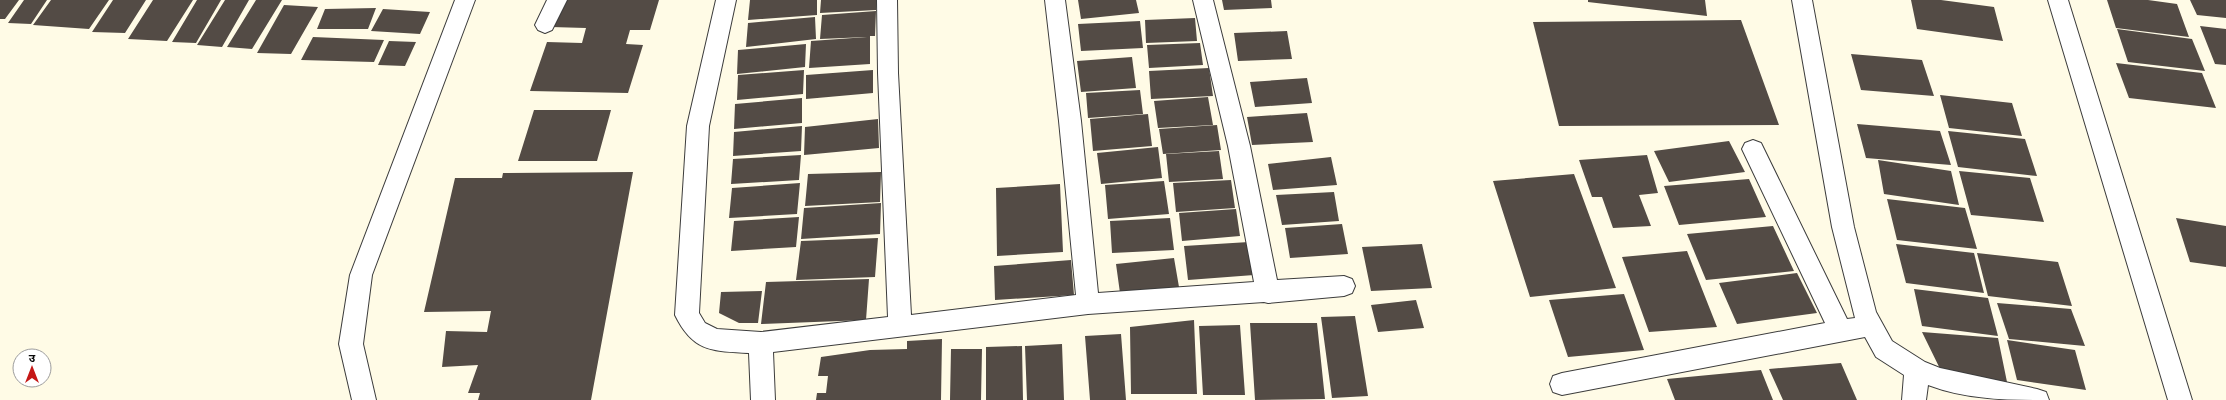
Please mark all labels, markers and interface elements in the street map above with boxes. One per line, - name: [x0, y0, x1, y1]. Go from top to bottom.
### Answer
- north arrow: [12, 348, 52, 388]
- text: उ: [29, 352, 36, 365]

